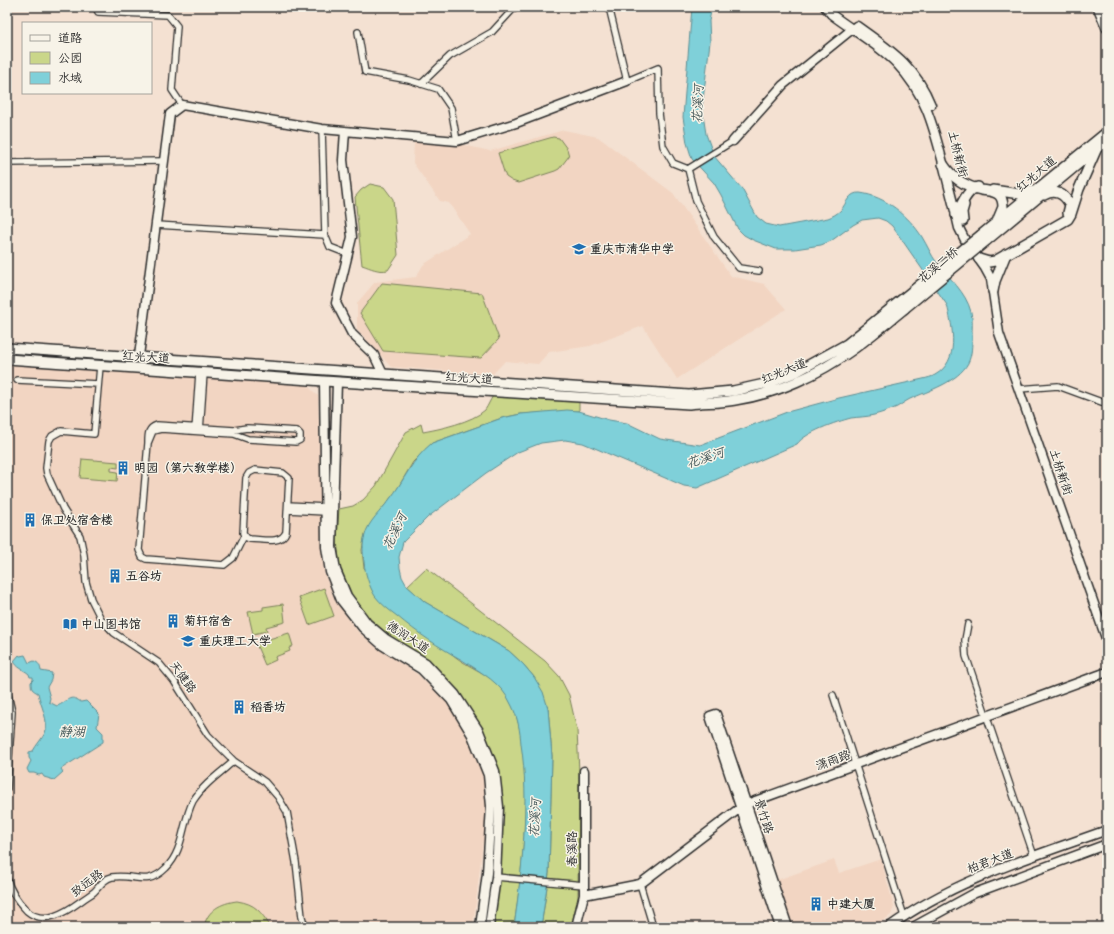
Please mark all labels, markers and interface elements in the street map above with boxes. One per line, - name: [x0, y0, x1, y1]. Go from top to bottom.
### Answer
- legend: [22, 22, 152, 94]
- text: 道路: [58, 31, 82, 46]
- text: 公园: [58, 51, 82, 66]
- text: 水域: [58, 71, 82, 86]
- water label: 花溪河: [689, 82, 707, 124]
- street label: 土桥新街: [944, 129, 971, 179]
- street label: 红光大道: [1013, 153, 1060, 196]
- school or university icon: 重庆市清华中学: [571, 241, 587, 257]
- place label: 重庆市清华中学: [590, 242, 674, 257]
- street label: 花溪二桥: [915, 244, 962, 287]
- street label: 红光大道: [121, 348, 170, 367]
- street label: 红光大道: [759, 356, 809, 387]
- street label: 红光大道: [444, 369, 493, 388]
- water label: 花溪河: [684, 444, 728, 472]
- street label: 土桥新街: [1046, 447, 1075, 497]
- building icon: 明园（第六教学楼）: [115, 460, 131, 476]
- place label: 明园（第六教学楼）: [134, 461, 242, 476]
- water label: 花溪河: [379, 509, 412, 552]
- building icon: 保卫处宿舍楼: [22, 512, 38, 528]
- place label: 保卫处宿舍楼: [41, 513, 113, 528]
- building icon: 五谷坊: [107, 568, 123, 584]
- place label: 五谷坊: [126, 569, 162, 584]
- building icon: 菊轩宿舍: [165, 613, 181, 629]
- place label: 菊轩宿舍: [184, 614, 232, 629]
- library icon: 中山图书馆: [62, 616, 78, 632]
- place label: 中山图书馆: [81, 617, 141, 632]
- street label: 德润大道: [384, 618, 432, 657]
- school or university icon: 重庆理工大学: [180, 633, 196, 649]
- place label: 重庆理工大学: [199, 634, 271, 649]
- street label: 天健路: [166, 658, 199, 696]
- building icon: 稻香坊: [231, 699, 247, 715]
- place label: 稻香坊: [250, 700, 286, 715]
- water label: 静湖: [59, 724, 87, 740]
- street label: 潇雨路: [814, 747, 853, 774]
- water label: 花溪河: [526, 796, 544, 838]
- street label: 景竹路: [751, 797, 776, 836]
- street label: 春溪路: [565, 831, 580, 867]
- street label: 柏君大道: [965, 846, 1015, 877]
- street label: 致远路: [68, 867, 106, 900]
- building icon: 中建大厦: [808, 896, 824, 912]
- place label: 中建大厦: [827, 897, 875, 912]

